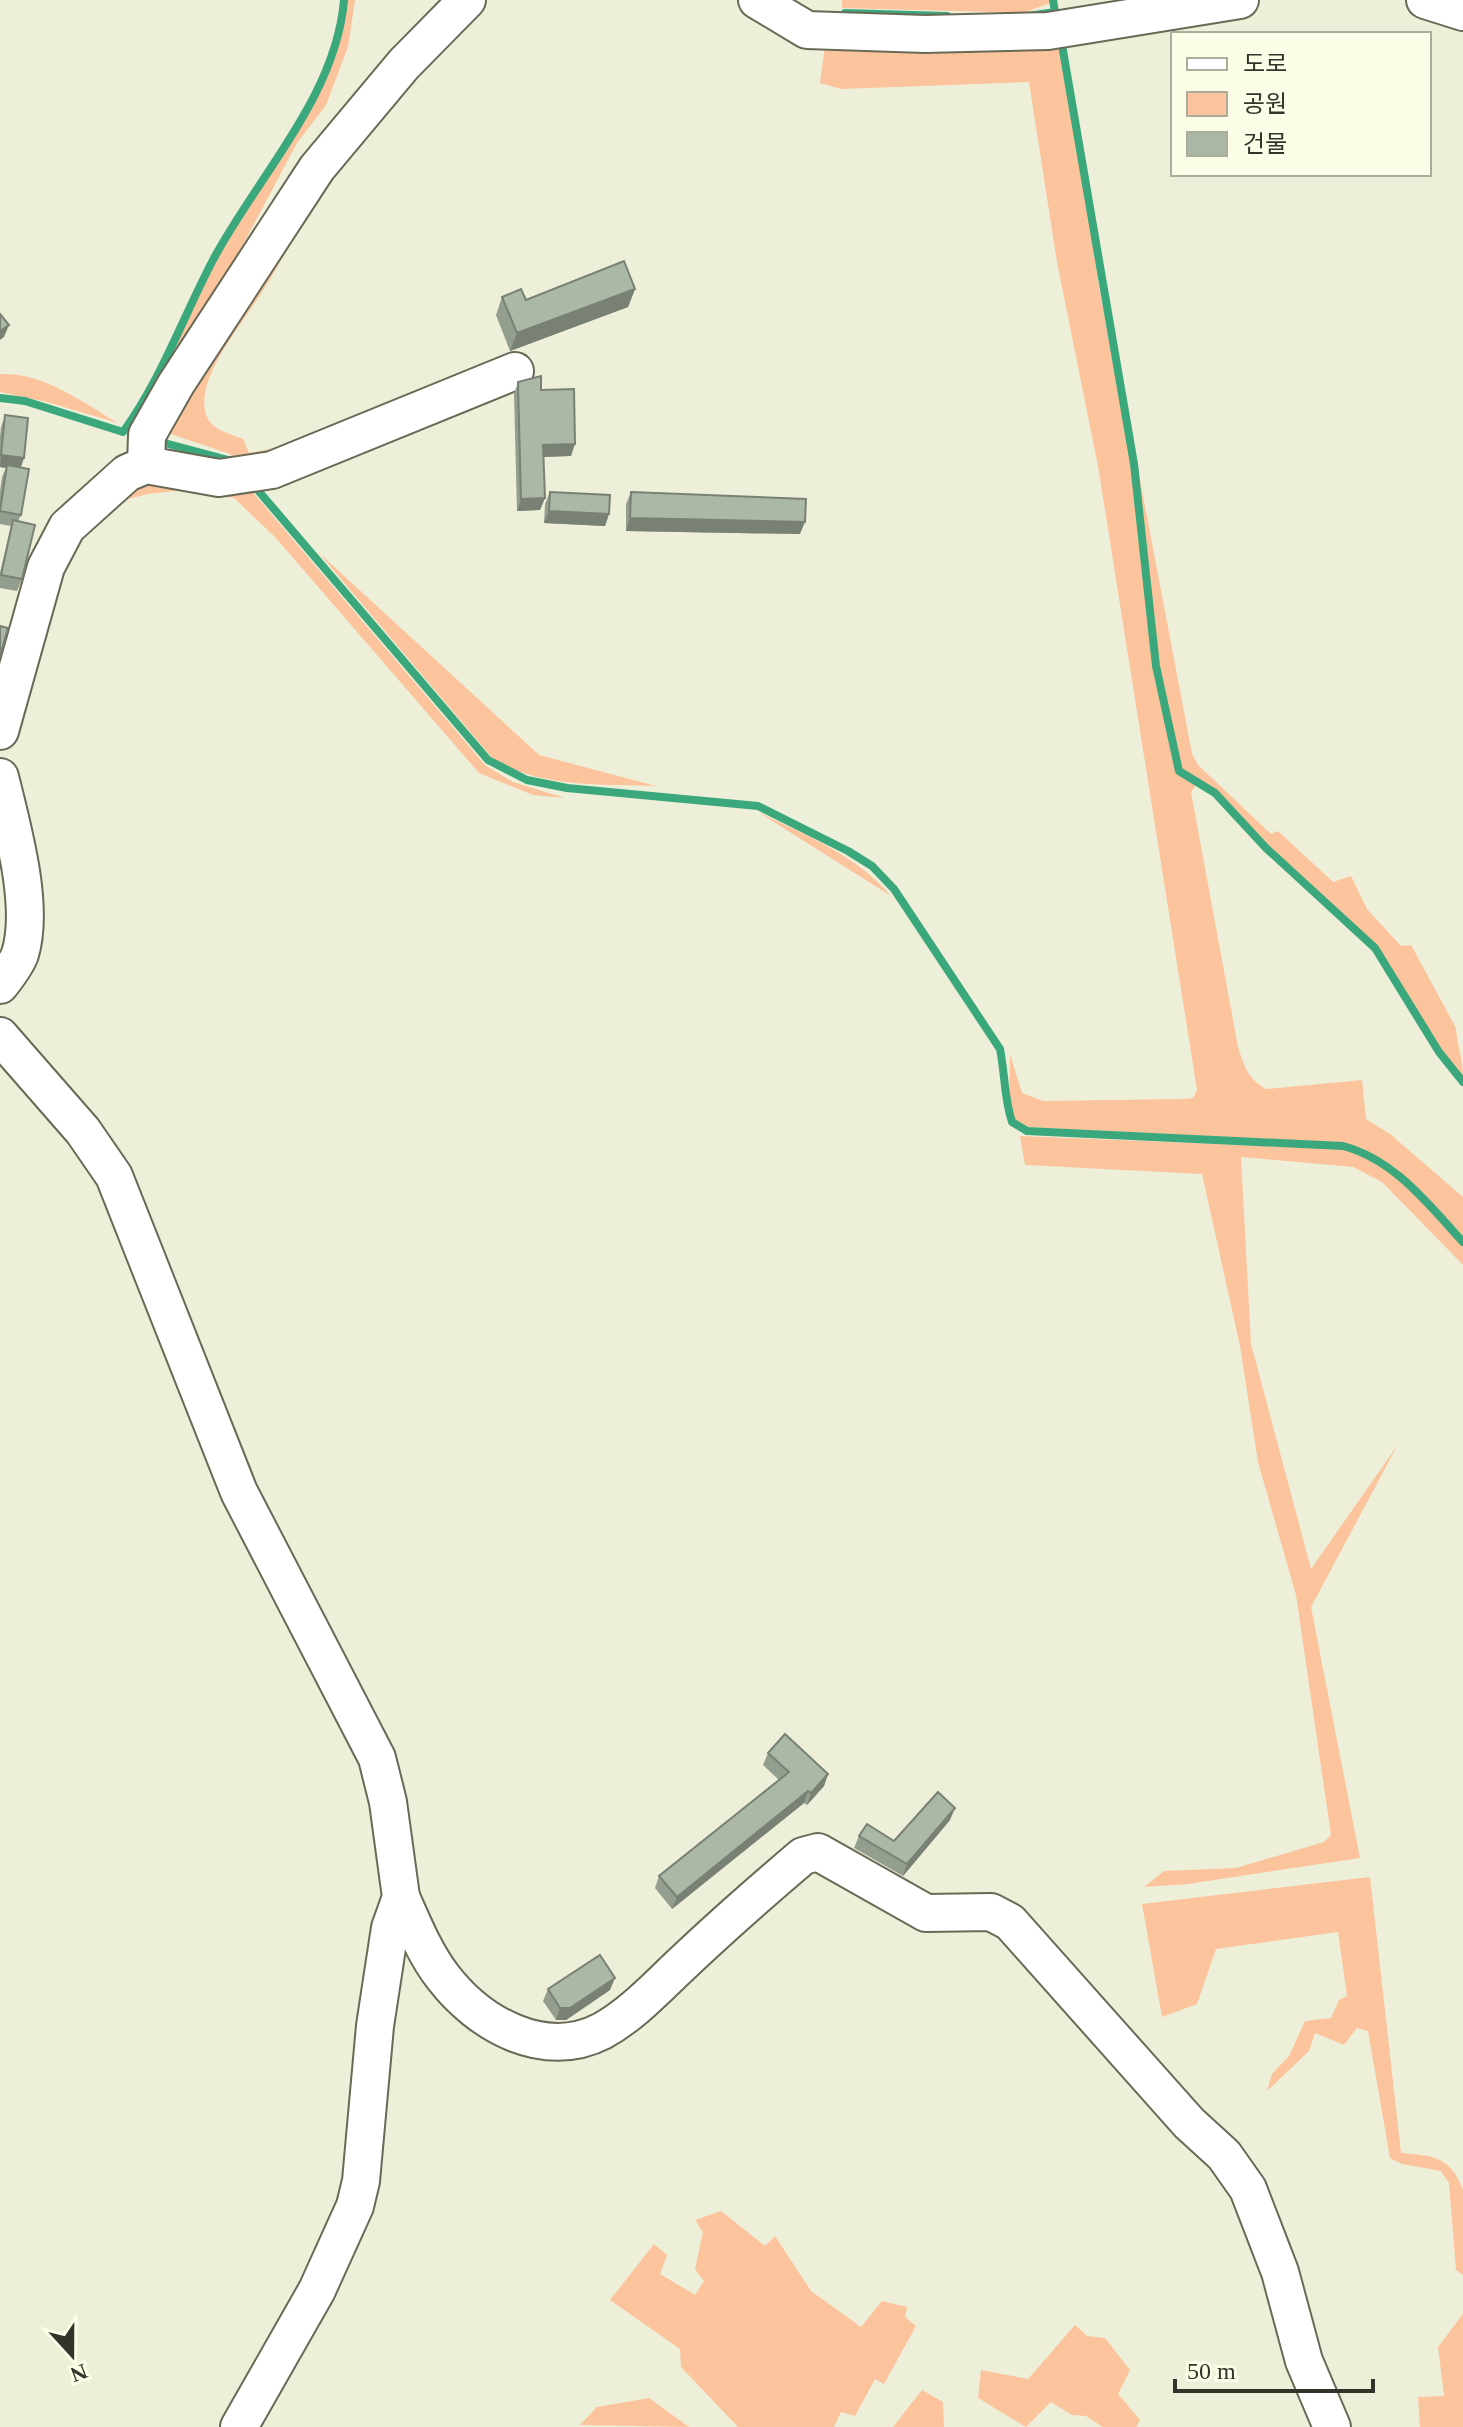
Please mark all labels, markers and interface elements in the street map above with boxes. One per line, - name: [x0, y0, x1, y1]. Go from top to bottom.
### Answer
- legend: [1171, 32, 1431, 176]
- text: 도로: [1243, 51, 1287, 77]
- text: 공원: [1243, 91, 1287, 117]
- text: 건물: [1243, 131, 1287, 157]
- north arrow: [32, 2315, 112, 2395]
- scale bar: [1175, 2343, 1373, 2393]
- text: 50 m: [1187, 2358, 1236, 2384]
- text: N: [67, 2359, 91, 2388]

